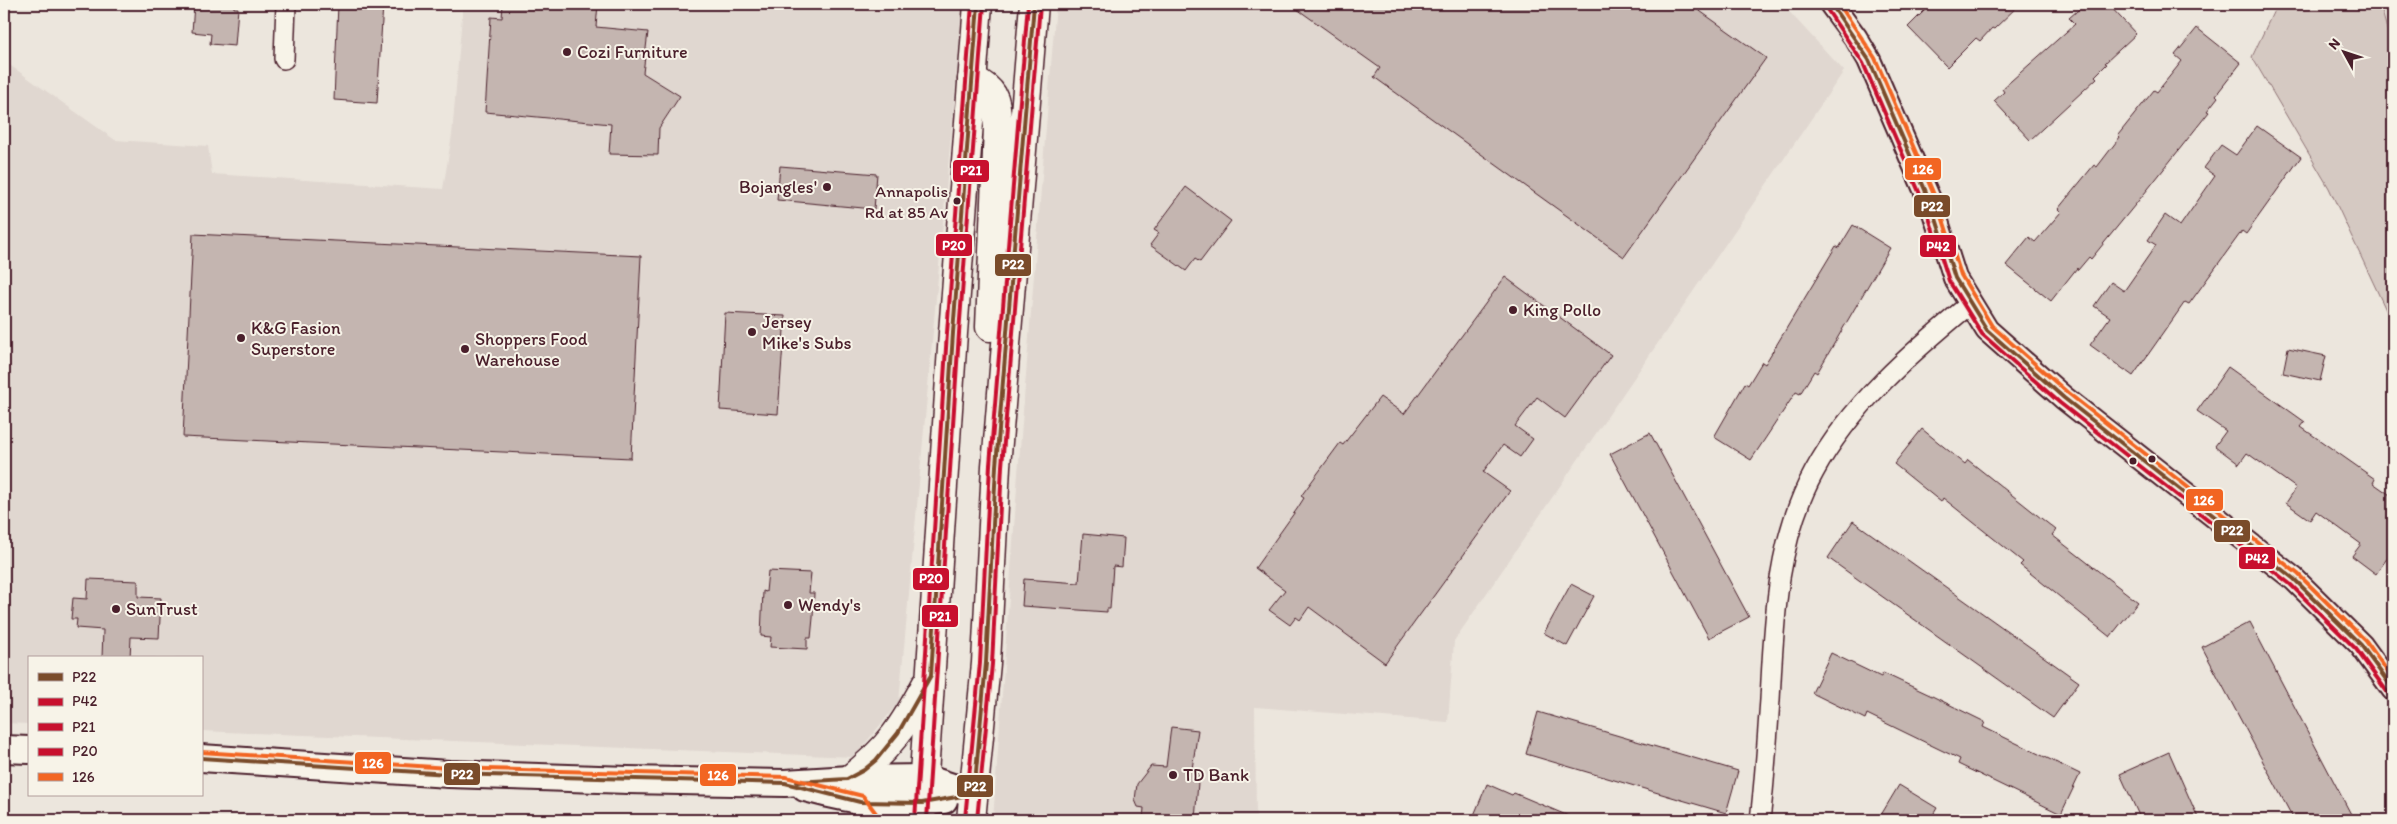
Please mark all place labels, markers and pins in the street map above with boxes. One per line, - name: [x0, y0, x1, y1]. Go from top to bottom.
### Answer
- place label: Cozi Furniture: [577, 41, 688, 63]
- marker: Cozi Furniture: [561, 46, 573, 58]
- place label: Bojangles': [739, 176, 817, 198]
- marker: Bojangles': [821, 181, 833, 193]
- place label: Annapolis Rd at 85 Av: [865, 181, 948, 222]
- marker: Annapolis Rd at 85 Av: [952, 196, 962, 206]
- place label: King Pollo: [1523, 299, 1601, 321]
- marker: King Pollo: [1507, 304, 1519, 316]
- place label: Jersey Mike's Subs: [762, 311, 852, 354]
- place label: K&G Fasion Superstore: [251, 317, 341, 360]
- marker: Jersey Mike's Subs: [746, 326, 758, 338]
- place label: Shoppers Food Warehouse: [475, 328, 588, 371]
- marker: K&G Fasion Superstore: [235, 332, 247, 344]
- marker: Shoppers Food Warehouse: [459, 343, 471, 355]
- unlabelled marker: [2147, 454, 2157, 464]
- unlabelled marker: [2128, 456, 2138, 466]
- place label: Wendy's: [798, 594, 861, 616]
- place label: SunTrust: [126, 598, 198, 620]
- marker: Wendy's: [782, 599, 794, 611]
- marker: SunTrust: [110, 603, 122, 615]
- place label: TD Bank: [1183, 764, 1249, 786]
- marker: TD Bank: [1167, 769, 1179, 781]

